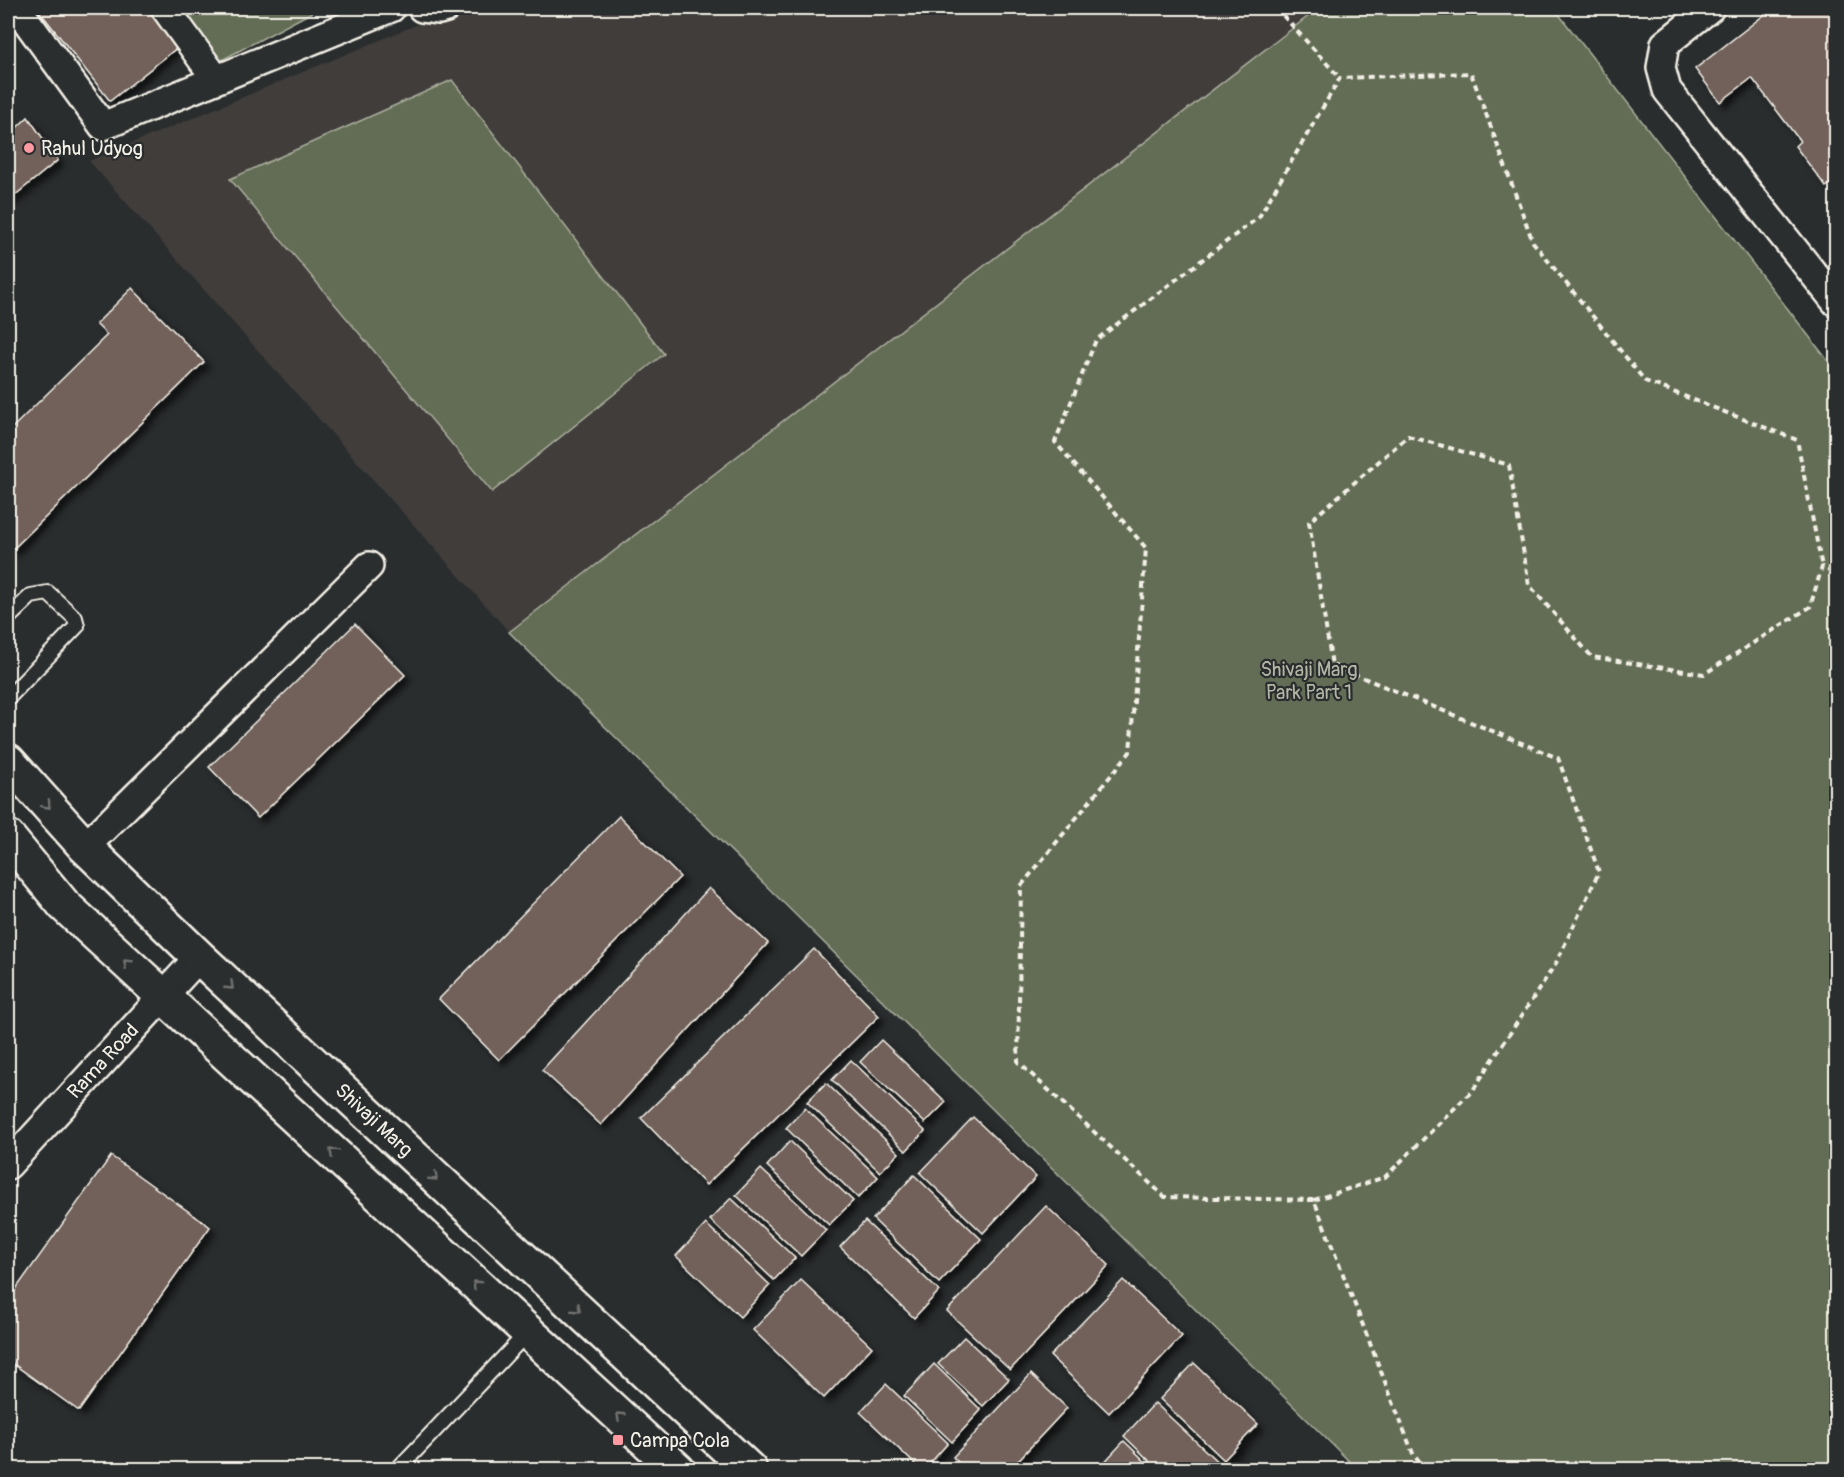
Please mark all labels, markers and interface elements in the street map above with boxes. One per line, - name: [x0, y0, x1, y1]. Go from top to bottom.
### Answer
- place label: Rahul Udyog: [41, 136, 143, 161]
- marker: Rahul Udyog: [22, 141, 36, 155]
- park label: Shivaji Marg Park Part 1: [1260, 657, 1358, 705]
- one-way arrow: [40, 798, 51, 809]
- one-way arrow: [123, 959, 134, 970]
- one-way arrow: [224, 979, 234, 990]
- street label: Rama Road: [62, 1018, 144, 1104]
- street label: Shivaji Marg: [330, 1078, 418, 1162]
- one-way arrow: [329, 1148, 340, 1159]
- one-way arrow: [427, 1170, 437, 1181]
- one-way arrow: [473, 1280, 484, 1291]
- one-way arrow: [570, 1302, 580, 1313]
- one-way arrow: [616, 1412, 627, 1423]
- place label: Campa Cola: [630, 1428, 730, 1453]
- marker: Campa Cola: [611, 1433, 625, 1447]

